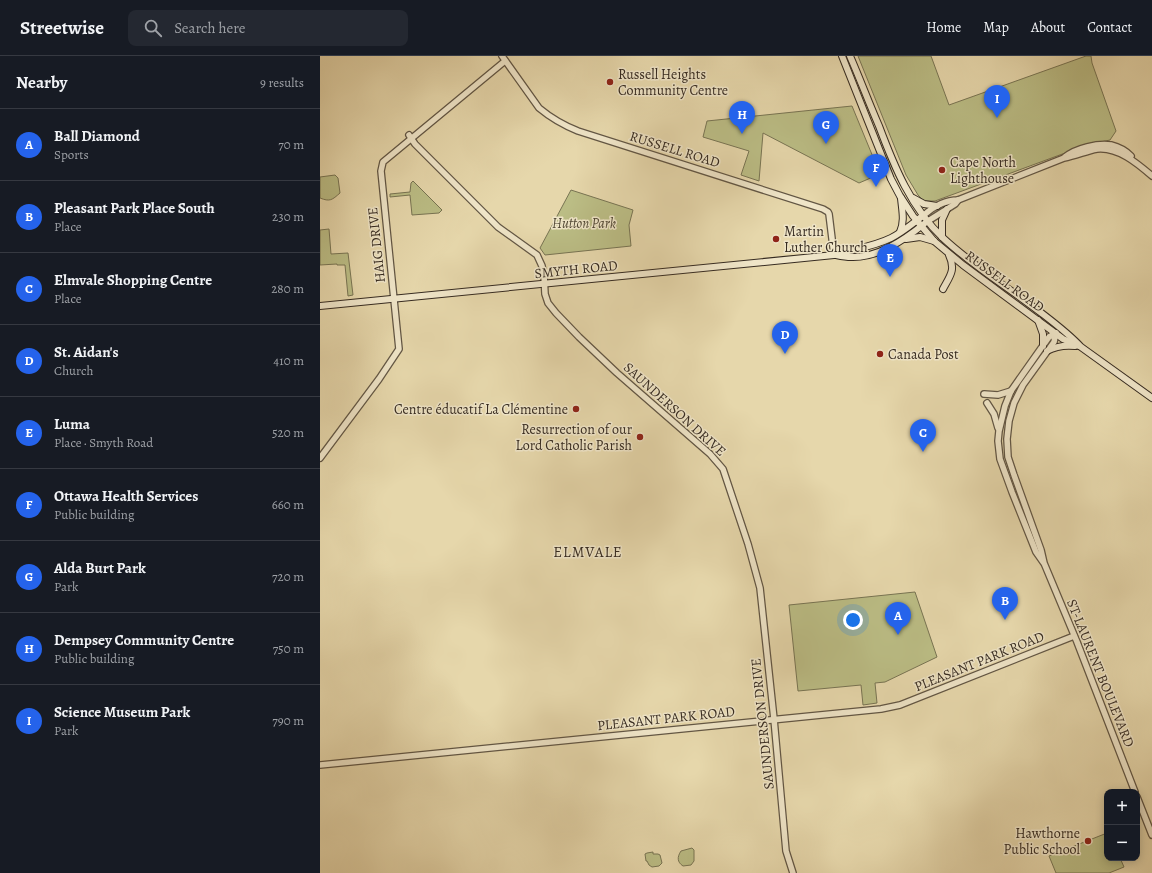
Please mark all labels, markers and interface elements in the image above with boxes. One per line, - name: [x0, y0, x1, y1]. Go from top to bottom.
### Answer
- search box: [128, 10, 408, 46]
- text: Streetwise: [20, 15, 104, 41]
- icon: search: [142, 17, 164, 39]
- text: Search here: [174, 18, 245, 38]
- text: Home: [926, 18, 961, 37]
- text: Map: [983, 18, 1009, 37]
- text: About: [1031, 18, 1065, 37]
- text: Contact: [1087, 18, 1132, 37]
- place label: Russell Heights Community Centre: [618, 65, 728, 100]
- text: Nearby: [16, 71, 67, 94]
- text: 9 results: [260, 74, 304, 91]
- marker: Russell Heights Community Centre: [605, 77, 615, 87]
- pin: I: [984, 85, 1010, 118]
- pin: H: [729, 101, 755, 134]
- pin: G: [813, 111, 839, 144]
- text: Ball Diamond: [54, 126, 140, 146]
- street label: RUSSELL ROAD: [627, 127, 723, 172]
- text: A: [25, 136, 33, 153]
- text: 70 m: [278, 136, 304, 153]
- text: Sports: [54, 146, 89, 163]
- place label: Cape North Lighthouse: [950, 153, 1016, 188]
- pin: F: [863, 154, 889, 187]
- marker: Cape North Lighthouse: [937, 165, 947, 175]
- text: Pleasant Park Place South: [54, 198, 215, 218]
- street label: HAIG DRIVE: [363, 206, 390, 284]
- text: B: [25, 208, 33, 225]
- text: 230 m: [272, 208, 304, 225]
- park label: Hutton Park: [552, 214, 616, 233]
- text: Place: [54, 218, 82, 235]
- place label: Martin Luther Church: [784, 222, 868, 257]
- marker: Martin Luther Church: [771, 234, 781, 244]
- pin: E: [877, 244, 903, 277]
- street label: RUSSELL ROAD: [961, 246, 1048, 317]
- street label: SMYTH ROAD: [533, 256, 619, 283]
- text: Elmvale Shopping Centre: [54, 270, 212, 290]
- text: C: [25, 280, 33, 297]
- text: 280 m: [271, 280, 304, 297]
- text: Place: [54, 290, 82, 307]
- pin: D: [772, 321, 798, 354]
- text: St. Aidan's: [54, 342, 119, 362]
- place label: Canada Post: [888, 345, 959, 364]
- marker: Canada Post: [875, 349, 885, 359]
- text: D: [24, 352, 34, 369]
- text: 410 m: [273, 352, 304, 369]
- street label: SAUNDERSON DRIVE: [619, 358, 730, 461]
- text: Church: [54, 362, 93, 379]
- place label: Centre éducatif La Clémentine: [394, 400, 568, 419]
- marker: Centre éducatif La Clémentine: [571, 404, 581, 414]
- text: Luma: [54, 414, 90, 434]
- pin: C: [910, 419, 936, 452]
- place label: Resurrection of our Lord Catholic Parish: [516, 420, 633, 455]
- text: E: [25, 424, 33, 441]
- text: 520 m: [272, 424, 304, 441]
- marker: Resurrection of our Lord Catholic Parish: [635, 432, 645, 442]
- text: Place · Smyth Road: [54, 434, 153, 451]
- text: Ottawa Health Services: [54, 486, 198, 506]
- text: F: [26, 496, 32, 513]
- text: 660 m: [272, 496, 304, 513]
- text: Public building: [54, 506, 134, 523]
- district label: ELMVALE: [553, 542, 623, 562]
- text: Alda Burt Park: [54, 558, 146, 578]
- text: G: [25, 568, 33, 585]
- text: 720 m: [272, 568, 304, 585]
- text: Park: [54, 578, 78, 595]
- pin: B: [992, 587, 1018, 620]
- street label: ST-LAURENT BOULEVARD: [1062, 596, 1139, 750]
- pin: A: [885, 602, 911, 635]
- your location: [843, 610, 863, 630]
- street label: PLEASANT PARK ROAD: [911, 627, 1047, 696]
- text: Dempsey Community Centre: [54, 630, 234, 650]
- text: H: [24, 640, 34, 657]
- text: 750 m: [273, 640, 304, 657]
- text: Public building: [54, 650, 134, 667]
- street label: SAUNDERSON DRIVE: [746, 657, 779, 791]
- text: Science Museum Park: [54, 702, 190, 722]
- street label: PLEASANT PARK ROAD: [596, 702, 736, 735]
- text: I: [27, 712, 31, 729]
- text: 790 m: [272, 712, 304, 729]
- text: Park: [54, 722, 78, 739]
- map controls: [1104, 789, 1140, 861]
- button: +: [1104, 789, 1140, 825]
- place label: Hawthorne Public School: [1004, 824, 1081, 859]
- button: −: [1104, 825, 1140, 861]
- marker: Hawthorne Public School: [1083, 836, 1093, 846]

